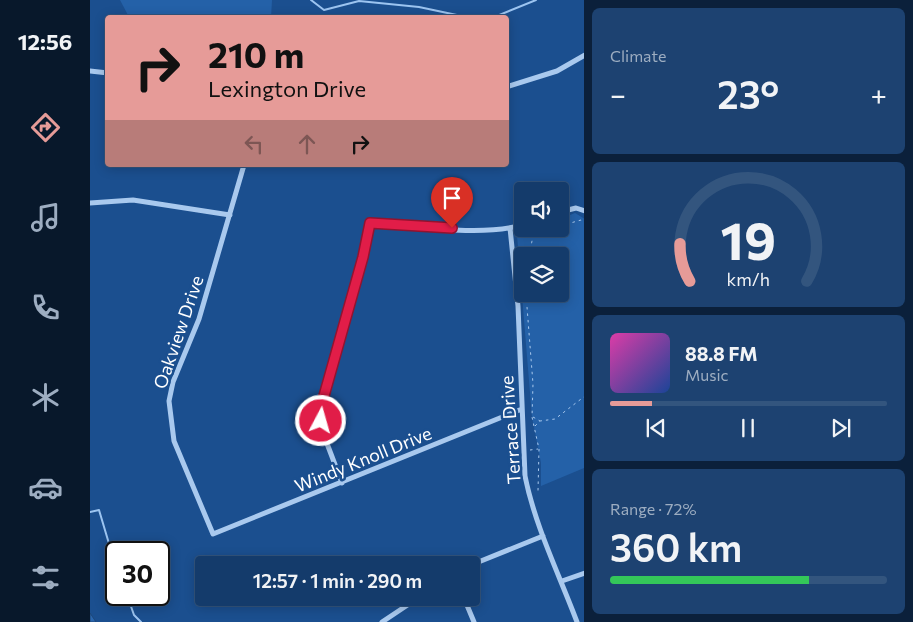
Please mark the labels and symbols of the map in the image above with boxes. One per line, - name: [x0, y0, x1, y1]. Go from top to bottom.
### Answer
- pin: [431, 177, 473, 228]
- street label: Oakview Drive: [148, 272, 208, 392]
- street label: Terrace Drive: [495, 375, 525, 485]
- position arrow: [294, 394, 346, 446]
- street label: Windy Knoll Drive: [291, 422, 435, 496]
- speed limit sign: 30: [105, 541, 170, 606]

